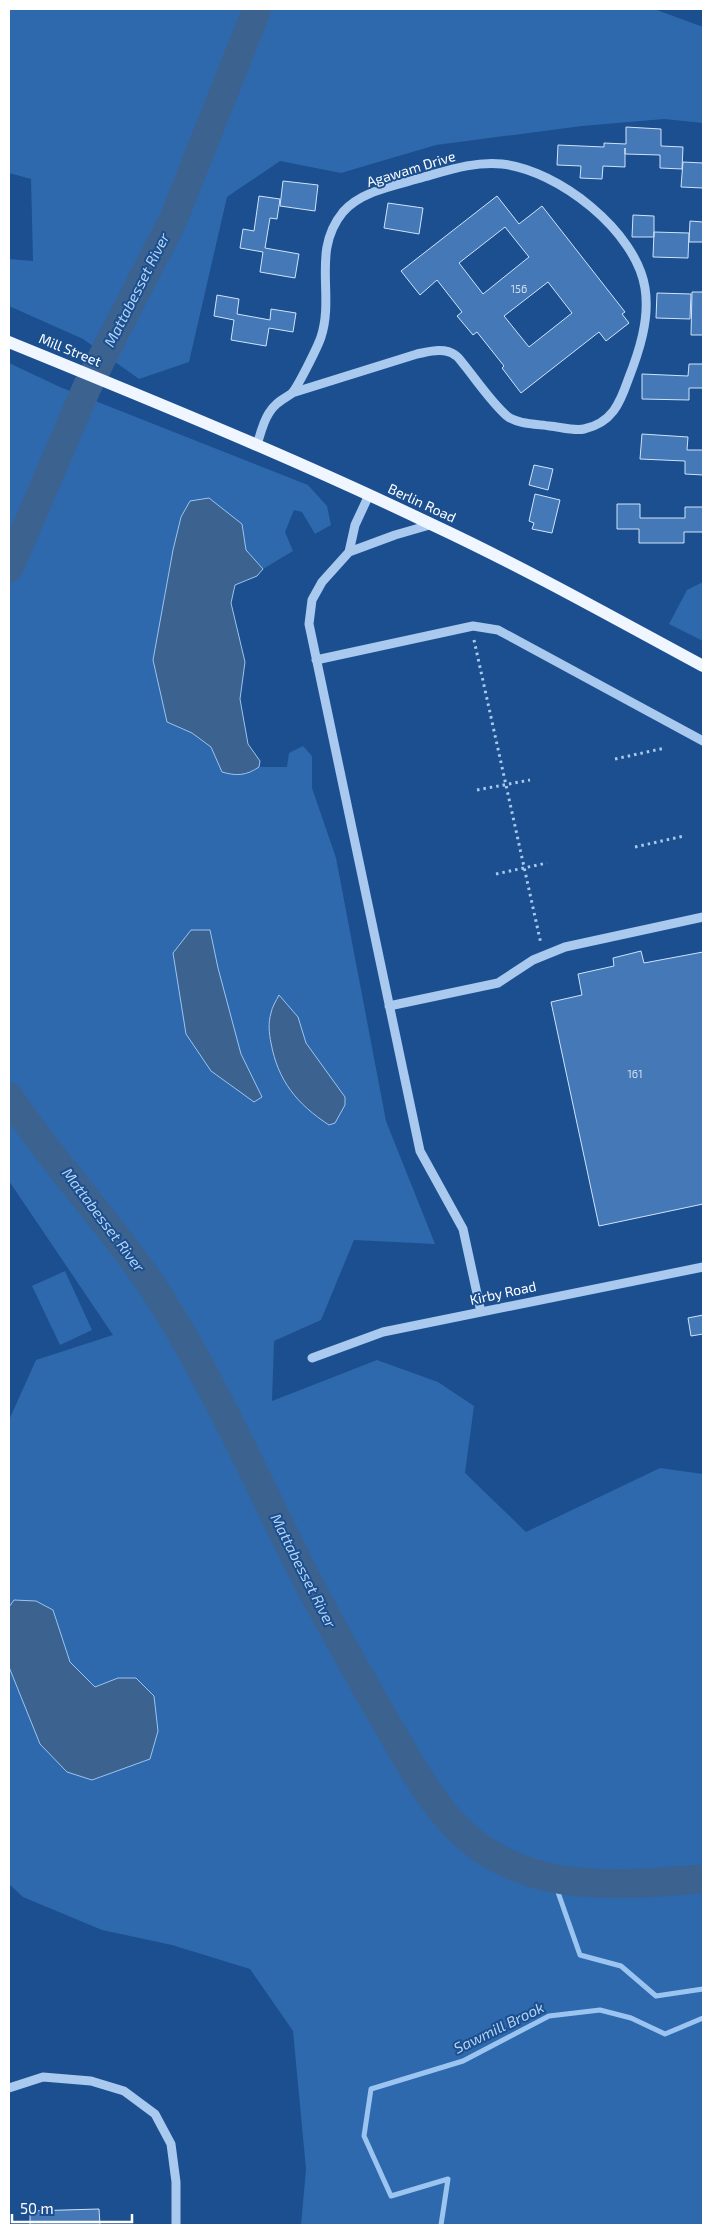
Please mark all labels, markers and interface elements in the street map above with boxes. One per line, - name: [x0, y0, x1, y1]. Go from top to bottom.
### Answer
- street label: Agawam Drive: [364, 147, 457, 190]
- water label: Mattabesset River: [100, 229, 173, 350]
- house number: 156: [511, 282, 527, 295]
- street label: Mill Street: [37, 329, 104, 370]
- street label: Berlin Road: [386, 479, 459, 526]
- house number: 161: [627, 1067, 643, 1080]
- water label: Mattabesset River: [59, 1164, 149, 1276]
- street label: Kirby Road: [468, 1277, 538, 1308]
- water label: Mattabesset River: [267, 1511, 341, 1631]
- water label: Sawmill Brook: [451, 1997, 547, 2057]
- scale bar: [12, 2192, 132, 2224]
- text: 50 m: [20, 2199, 54, 2217]

